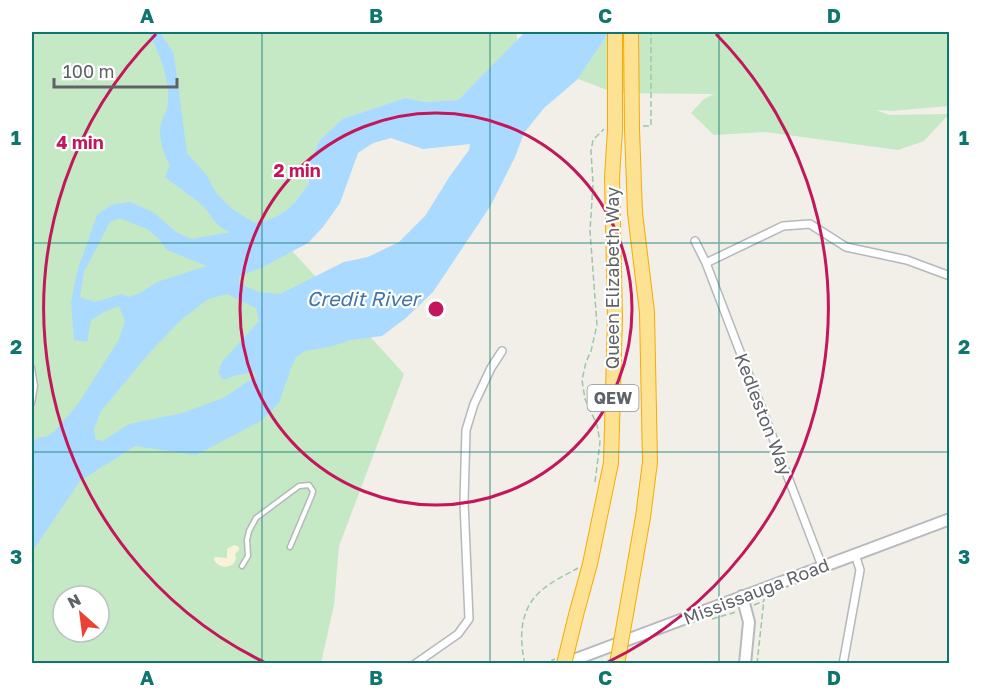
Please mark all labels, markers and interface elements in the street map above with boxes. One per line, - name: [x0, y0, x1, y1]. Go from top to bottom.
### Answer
- text: A: [140, 3, 154, 27]
- text: B: [369, 3, 383, 27]
- text: C: [598, 3, 612, 27]
- text: D: [827, 3, 841, 27]
- scale bar: [54, 51, 177, 89]
- text: 100 m: [63, 60, 114, 82]
- text: 1: [11, 125, 21, 149]
- text: 1: [959, 125, 969, 149]
- text: 4 min: [56, 131, 104, 153]
- text: 2 min: [273, 159, 321, 181]
- street label: Queen Elizabeth Way: [601, 187, 623, 369]
- water label: Credit River: [307, 286, 423, 310]
- centre of rings: [426, 299, 446, 319]
- text: 2: [10, 334, 22, 358]
- text: 2: [958, 334, 970, 358]
- street label: Kedleston Way: [731, 350, 797, 478]
- road number: QEW: [588, 385, 638, 411]
- text: 3: [10, 544, 22, 568]
- text: 3: [958, 544, 970, 568]
- street label: Mississauga Road: [680, 553, 832, 629]
- north arrow: [51, 584, 111, 644]
- text: N: [64, 589, 84, 612]
- text: A: [140, 665, 154, 689]
- text: B: [369, 665, 383, 689]
- text: C: [598, 665, 612, 689]
- text: D: [827, 665, 841, 689]

